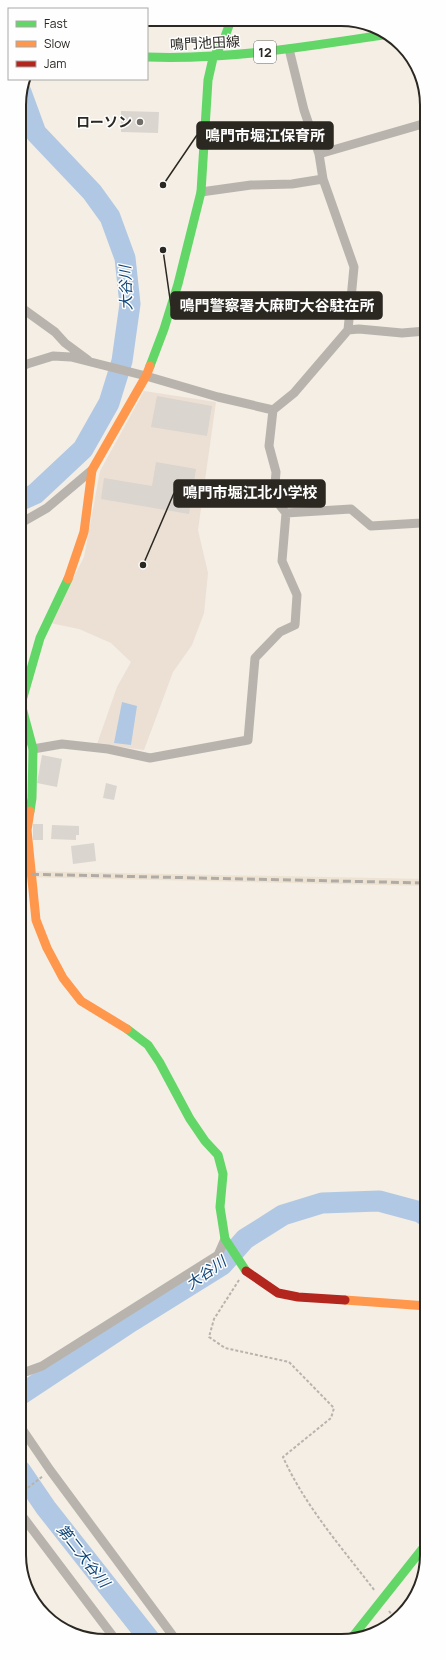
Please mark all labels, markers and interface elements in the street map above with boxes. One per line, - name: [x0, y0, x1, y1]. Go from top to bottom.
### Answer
- legend: [8, 8, 148, 80]
- text: Fast: [44, 15, 68, 32]
- street label: 鳴門池田線: [170, 31, 240, 54]
- text: Slow: [44, 35, 70, 52]
- road number: 12: [254, 41, 276, 63]
- text: Jam: [44, 55, 66, 72]
- place label: ローソン: [76, 112, 132, 131]
- marker: ローソン: [135, 117, 145, 127]
- callout: 鳴門市堀江保育所: [197, 122, 333, 149]
- text: 鳴門市堀江保育所: [205, 125, 325, 146]
- water label: 大谷川: [114, 263, 137, 311]
- callout: 鳴門警察署大麻町大谷駐在所: [171, 292, 382, 319]
- text: 鳴門警察署大麻町大谷駐在所: [179, 295, 375, 316]
- callout: 鳴門市堀江北小学校: [174, 480, 325, 507]
- text: 鳴門市堀江北小学校: [182, 482, 318, 503]
- water label: 大谷川: [181, 1250, 232, 1294]
- water label: 第二大谷川: [52, 1520, 116, 1593]

